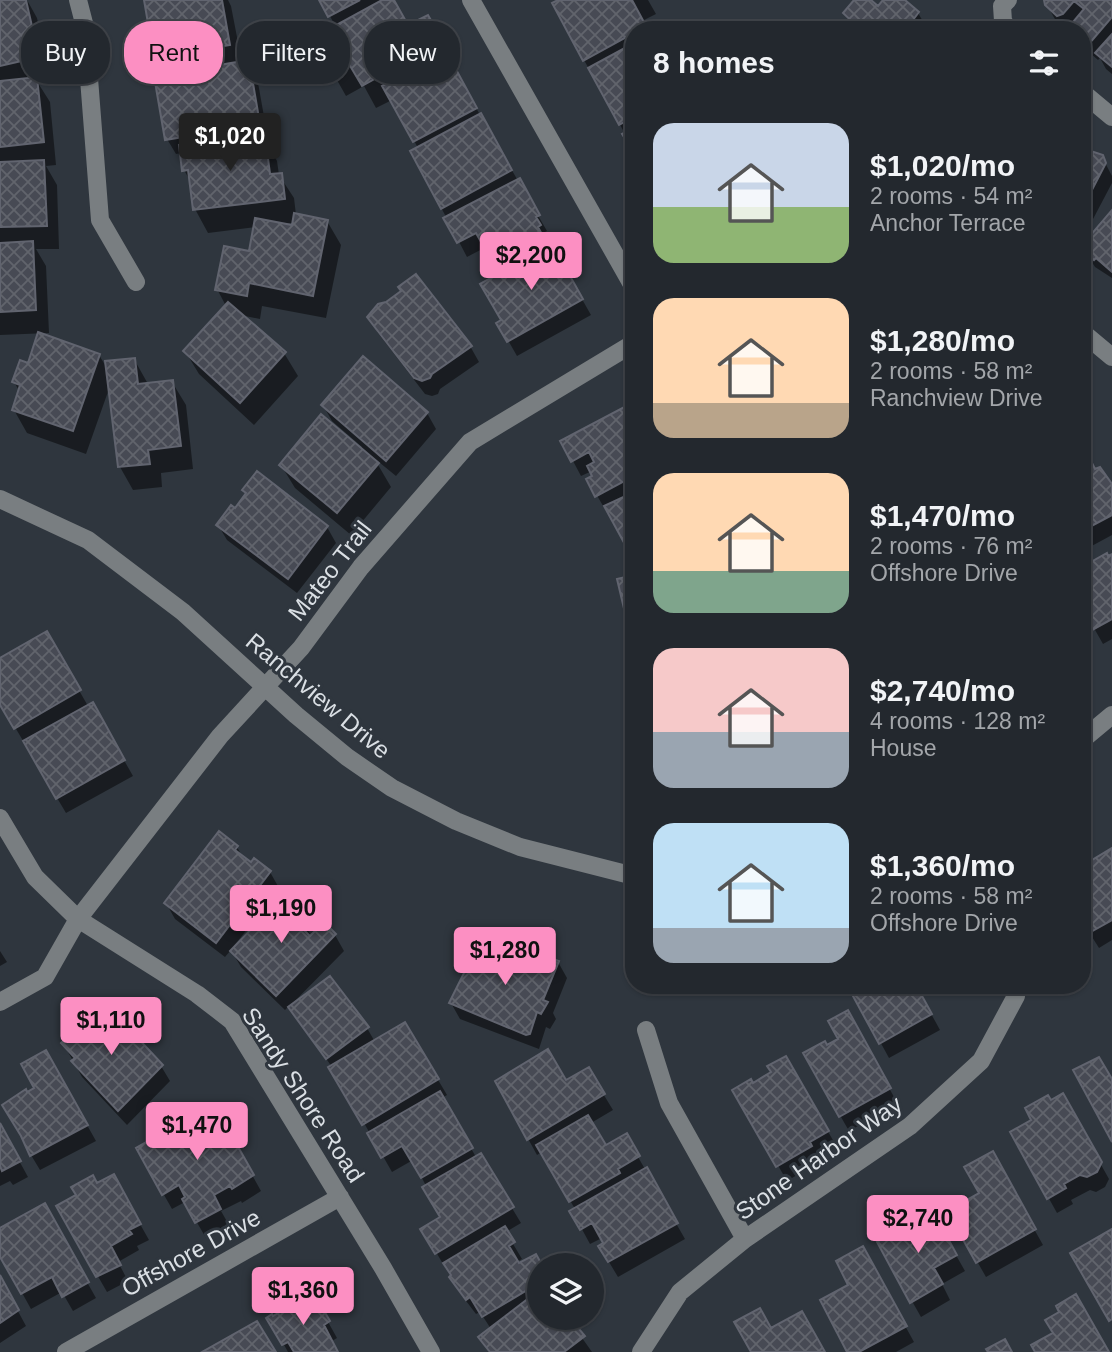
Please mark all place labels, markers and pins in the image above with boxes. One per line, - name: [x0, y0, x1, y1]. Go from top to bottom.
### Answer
- pin: $1,020: [173, 114, 287, 173]
- pin: $2,200: [474, 232, 588, 292]
- pin: $1,190: [224, 886, 338, 945]
- pin: $1,280: [448, 928, 562, 987]
- pin: $1,110: [54, 998, 168, 1057]
- pin: $1,470: [140, 1102, 254, 1162]
- pin: $2,740: [861, 1196, 975, 1255]
- pin: $1,360: [246, 1268, 360, 1327]

